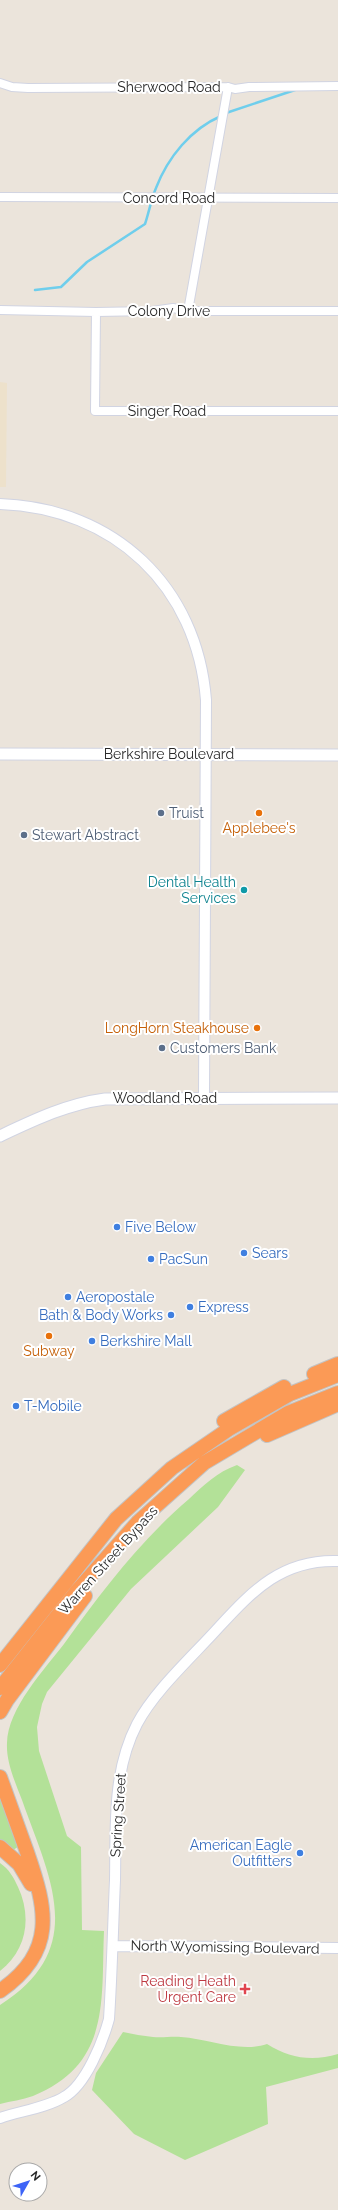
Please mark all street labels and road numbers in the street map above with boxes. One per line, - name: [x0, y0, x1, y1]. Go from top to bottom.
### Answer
- street label: Sherwood Road: [117, 79, 221, 95]
- street label: Concord Road: [123, 190, 215, 206]
- street label: Colony Drive: [128, 303, 210, 319]
- street label: Singer Road: [128, 403, 206, 419]
- street label: Berkshire Boulevard: [104, 746, 234, 762]
- street label: Woodland Road: [113, 1090, 217, 1106]
- street label: Warren Street Bypass: [55, 1502, 161, 1617]
- street label: Spring Street: [107, 1772, 129, 1858]
- street label: North Wyomissing Boulevard: [130, 1937, 320, 1957]

